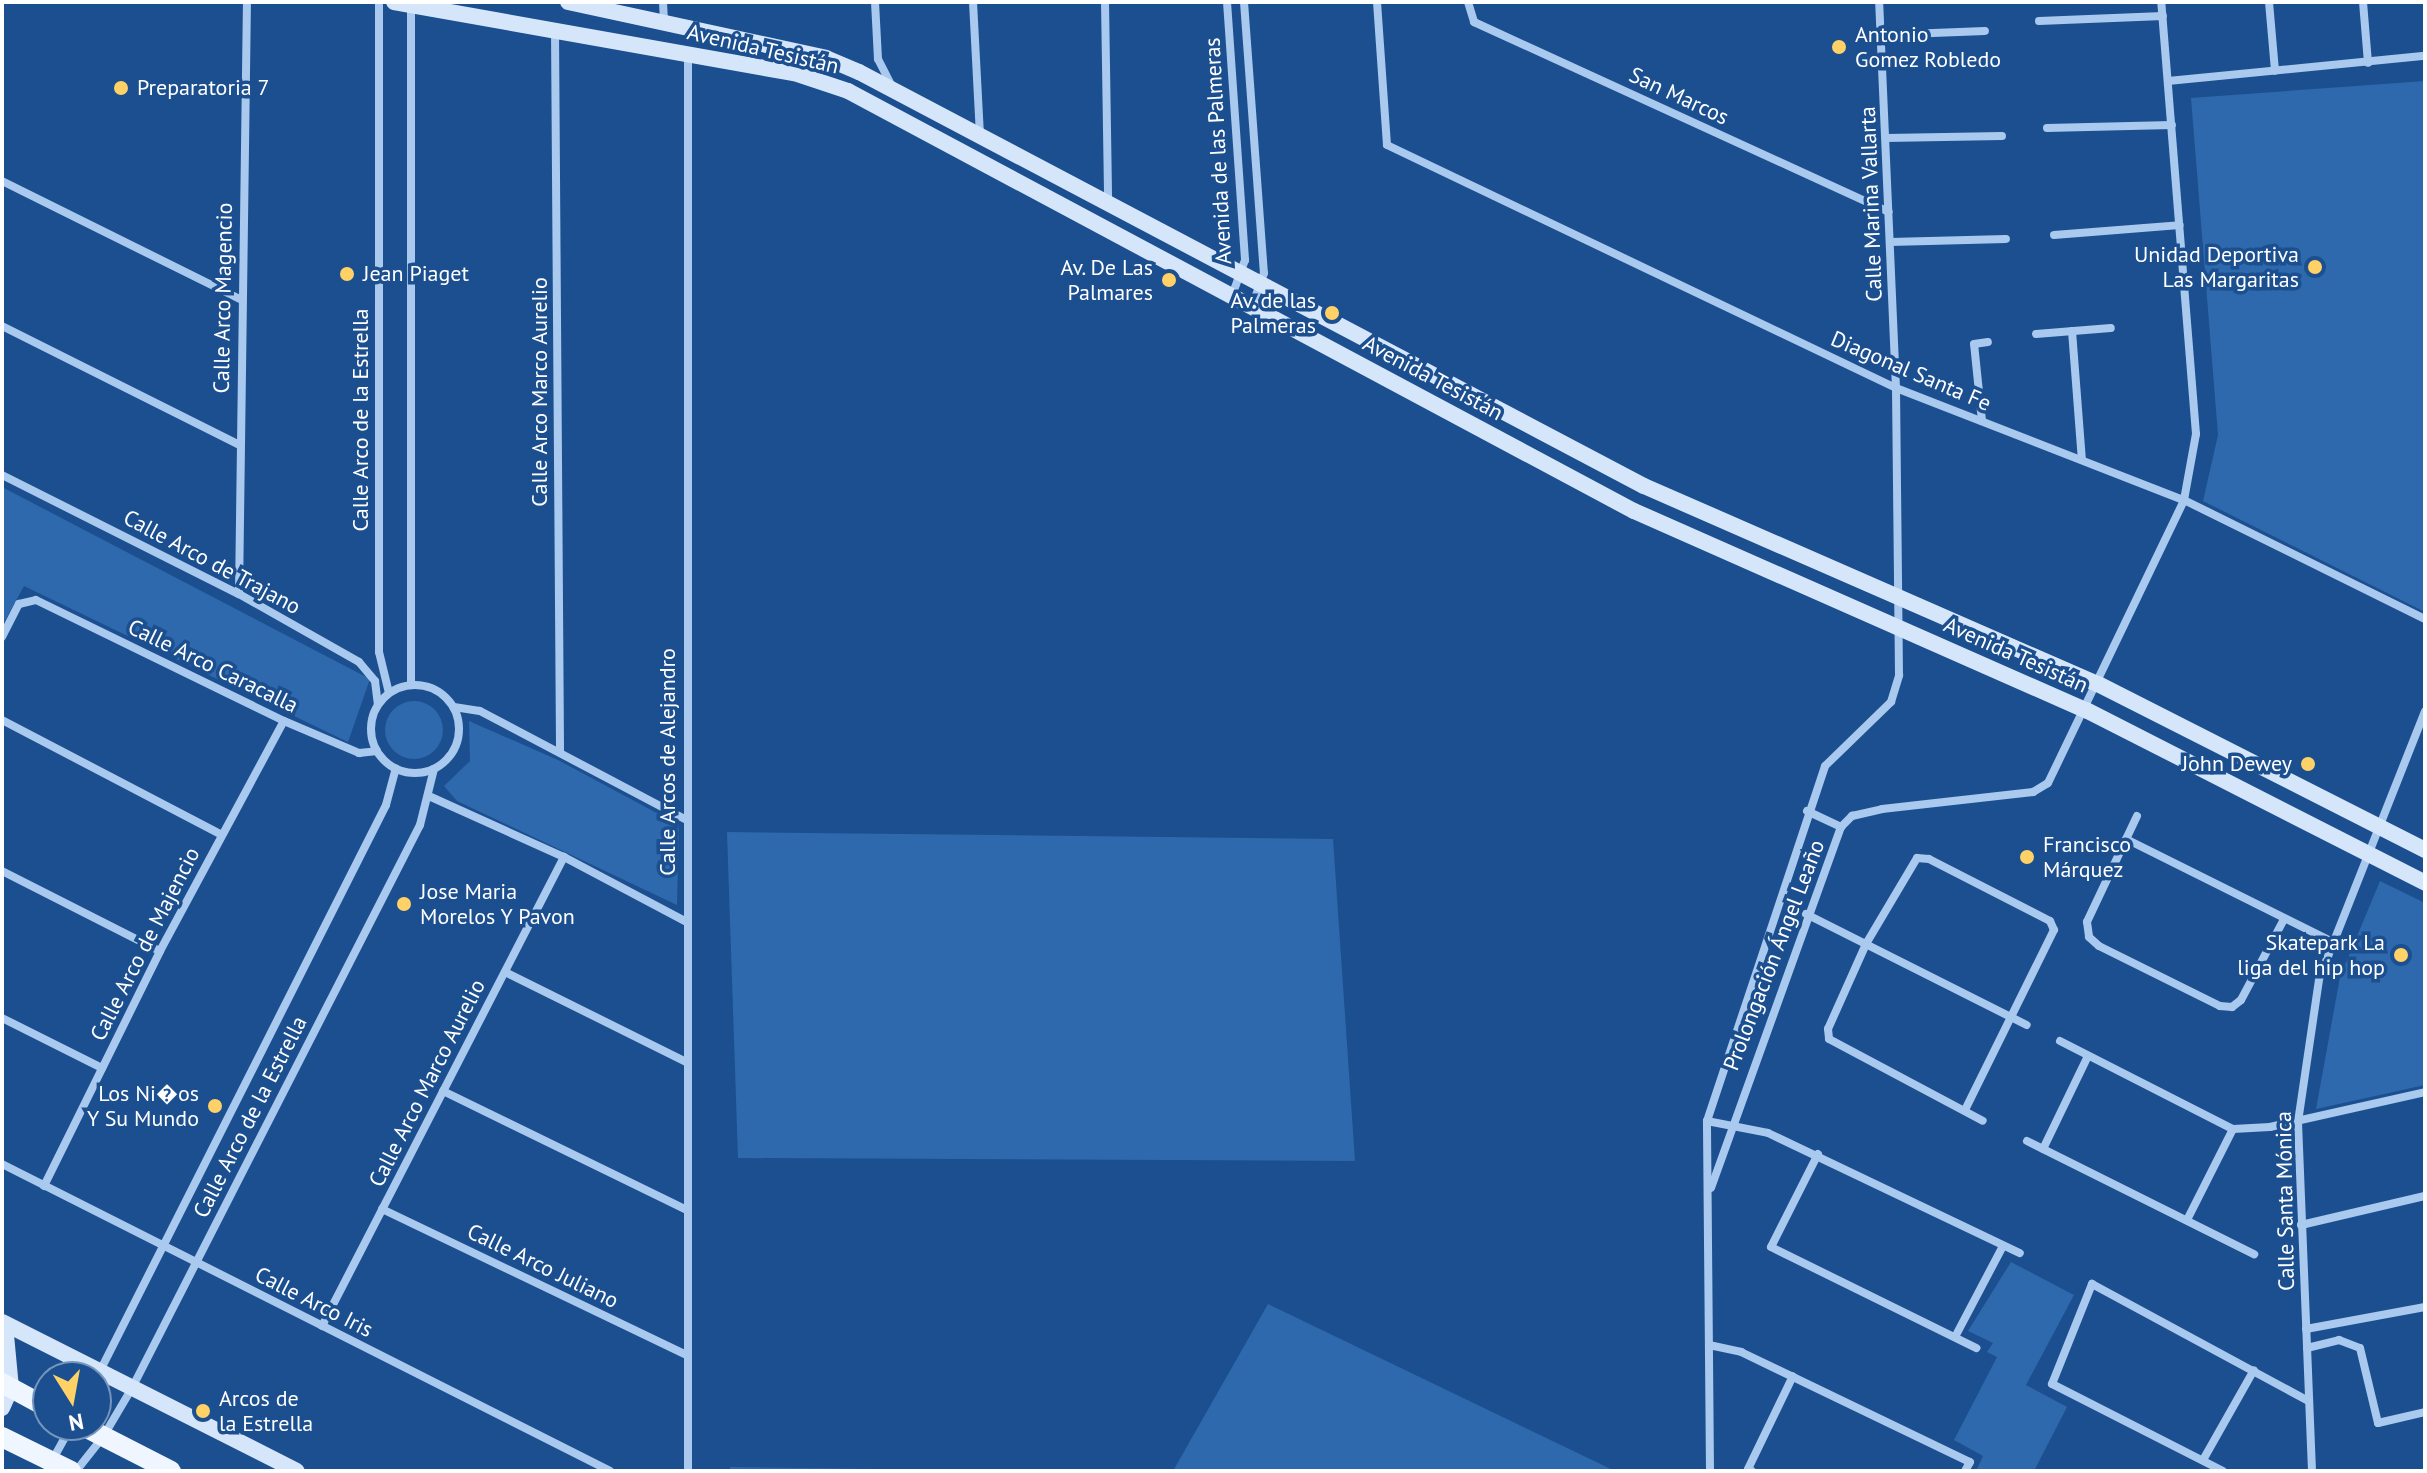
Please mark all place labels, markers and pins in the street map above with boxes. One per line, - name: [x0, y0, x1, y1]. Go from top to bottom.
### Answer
- place label: Antonio Gomez Robledo: [1855, 21, 2002, 72]
- marker: Antonio Gomez Robledo: [1830, 38, 1848, 56]
- place label: Preparatoria 7: [137, 75, 270, 101]
- marker: Preparatoria 7: [112, 79, 130, 97]
- place label: Unidad Deportiva Las Margaritas: [2134, 241, 2299, 292]
- place label: Av. De Las Palmares: [1059, 254, 1153, 306]
- marker: Unidad Deportiva Las Margaritas: [2306, 258, 2324, 276]
- place label: Jean Piaget: [363, 261, 469, 287]
- marker: Jean Piaget: [338, 265, 356, 283]
- marker: Av. De Las Palmares: [1160, 271, 1178, 289]
- place label: Av. de las Palmeras: [1229, 287, 1316, 338]
- marker: Av. de las Palmeras: [1323, 304, 1341, 322]
- place label: John Dewey: [2182, 751, 2292, 777]
- marker: John Dewey: [2299, 755, 2317, 773]
- place label: Francisco Márquez: [2043, 831, 2131, 882]
- marker: Francisco Márquez: [2018, 848, 2036, 866]
- place label: Jose Maria Morelos Y Pavon: [420, 878, 576, 930]
- marker: Jose Maria Morelos Y Pavon: [395, 895, 413, 913]
- place label: Skatepark La liga del hip hop: [2237, 929, 2385, 980]
- marker: Skatepark La liga del hip hop: [2392, 946, 2410, 964]
- place label: Los Ni�os Y Su Mundo: [87, 1080, 199, 1132]
- marker: Los Ni�os Y Su Mundo: [206, 1097, 224, 1115]
- place label: Arcos de la Estrella: [219, 1385, 313, 1436]
- marker: Arcos de la Estrella: [194, 1402, 212, 1420]

